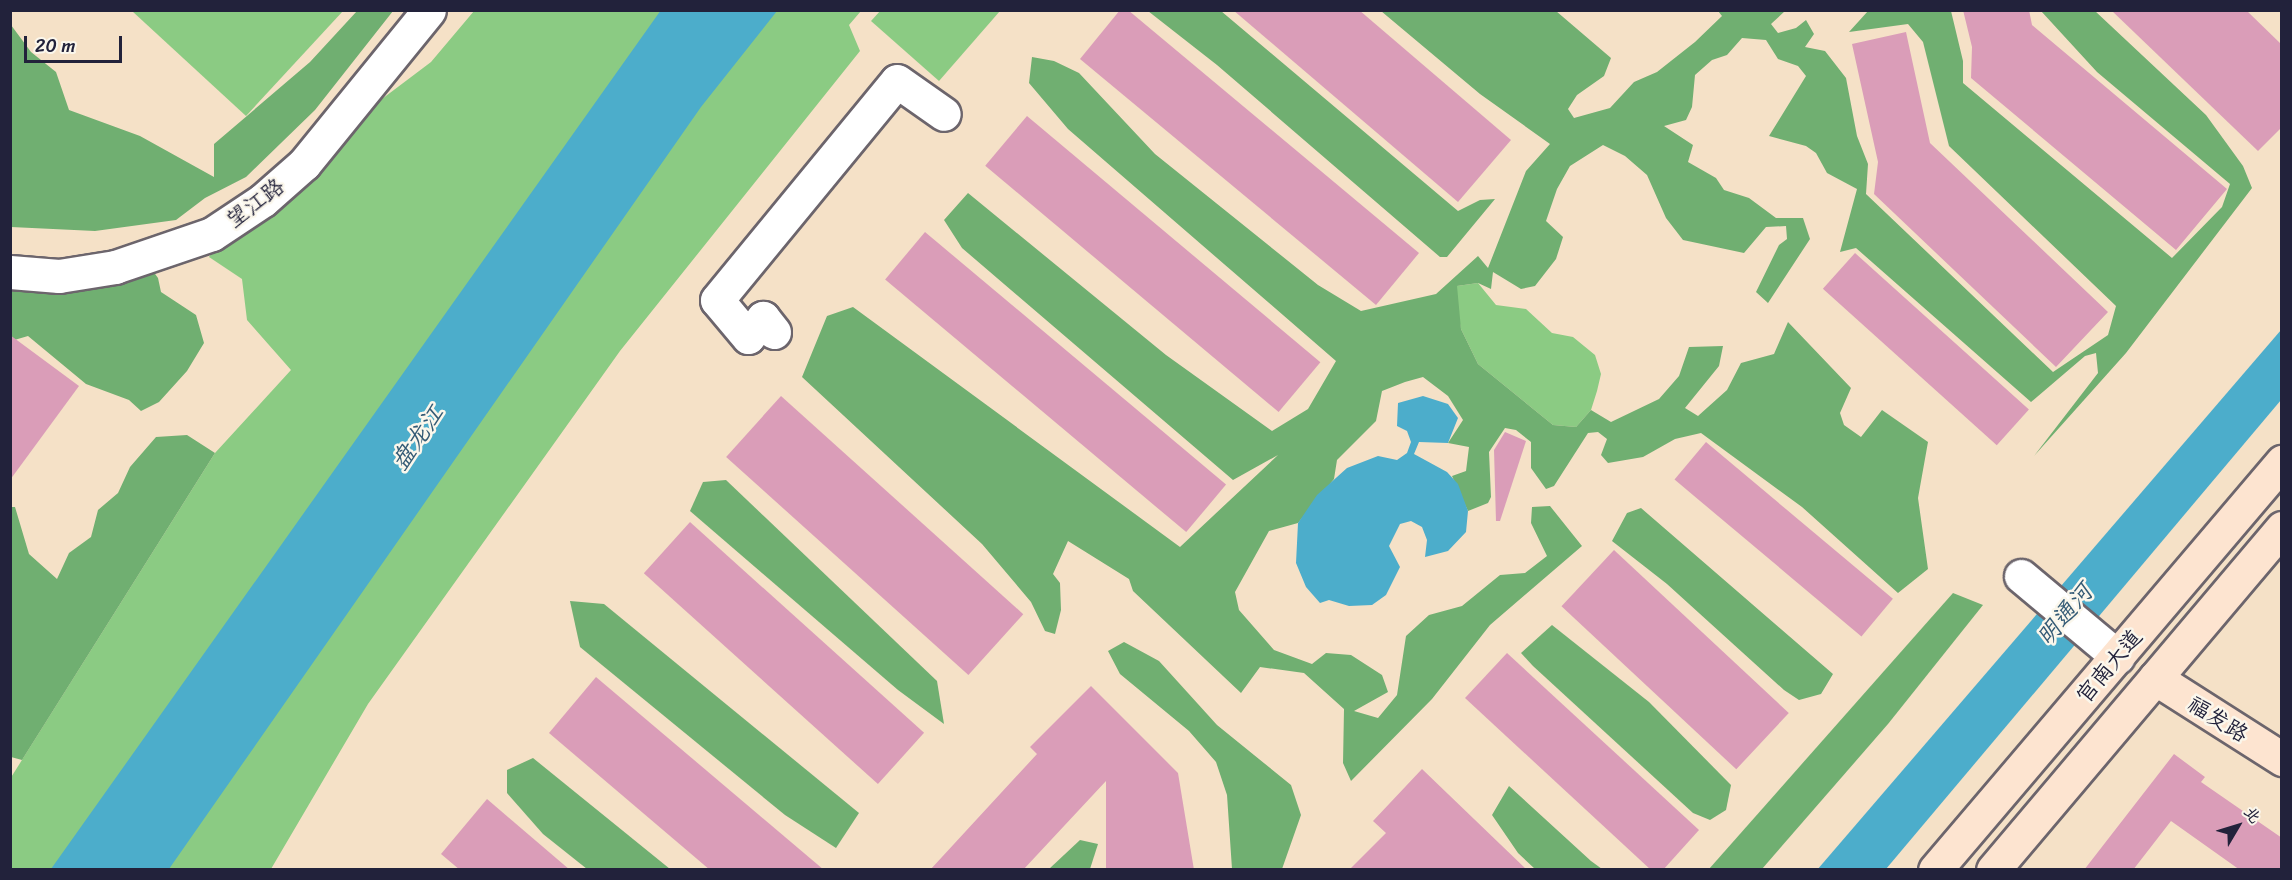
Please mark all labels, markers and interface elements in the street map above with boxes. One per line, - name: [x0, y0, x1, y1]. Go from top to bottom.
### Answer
- scale bar: [27, 24, 124, 62]
- text: 20 m: [35, 30, 75, 62]
- street label: 望江路: [221, 173, 289, 233]
- water label: 盘龙江: [386, 400, 450, 476]
- water label: 明通河: [2031, 578, 2099, 652]
- street label: 官南大道: [2071, 624, 2147, 708]
- street label: 福发路: [2183, 690, 2253, 748]
- north arrow: [2208, 796, 2268, 856]
- text: 北: [2236, 799, 2269, 830]

